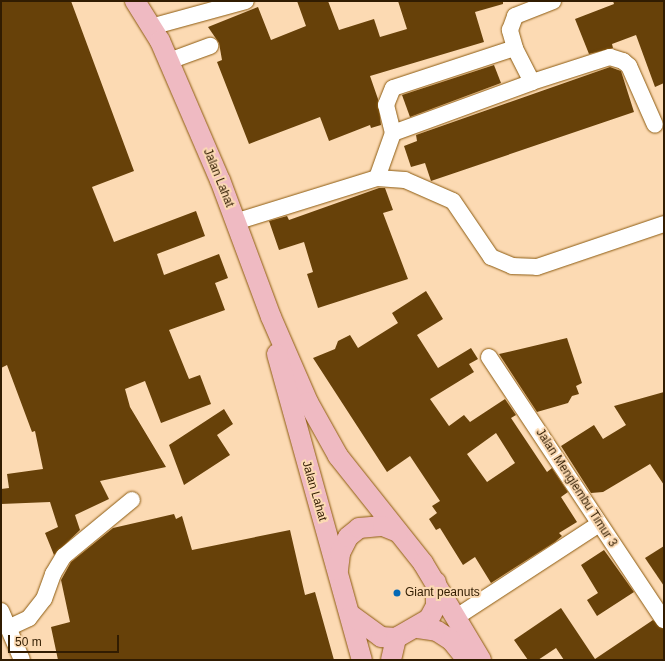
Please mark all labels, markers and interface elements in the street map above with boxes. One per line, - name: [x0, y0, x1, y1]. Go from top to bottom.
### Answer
- street label: Jalan Lahat: [200, 147, 236, 209]
- street label: Jalan Menglembu Timur 3: [532, 426, 620, 550]
- street label: Jalan Lahat: [299, 459, 329, 523]
- place label: Giant peanuts: [405, 586, 480, 600]
- marker: Giant peanuts: [392, 588, 402, 598]
- scale bar: [10, 627, 121, 653]
- text: 50 m: [15, 635, 42, 649]

